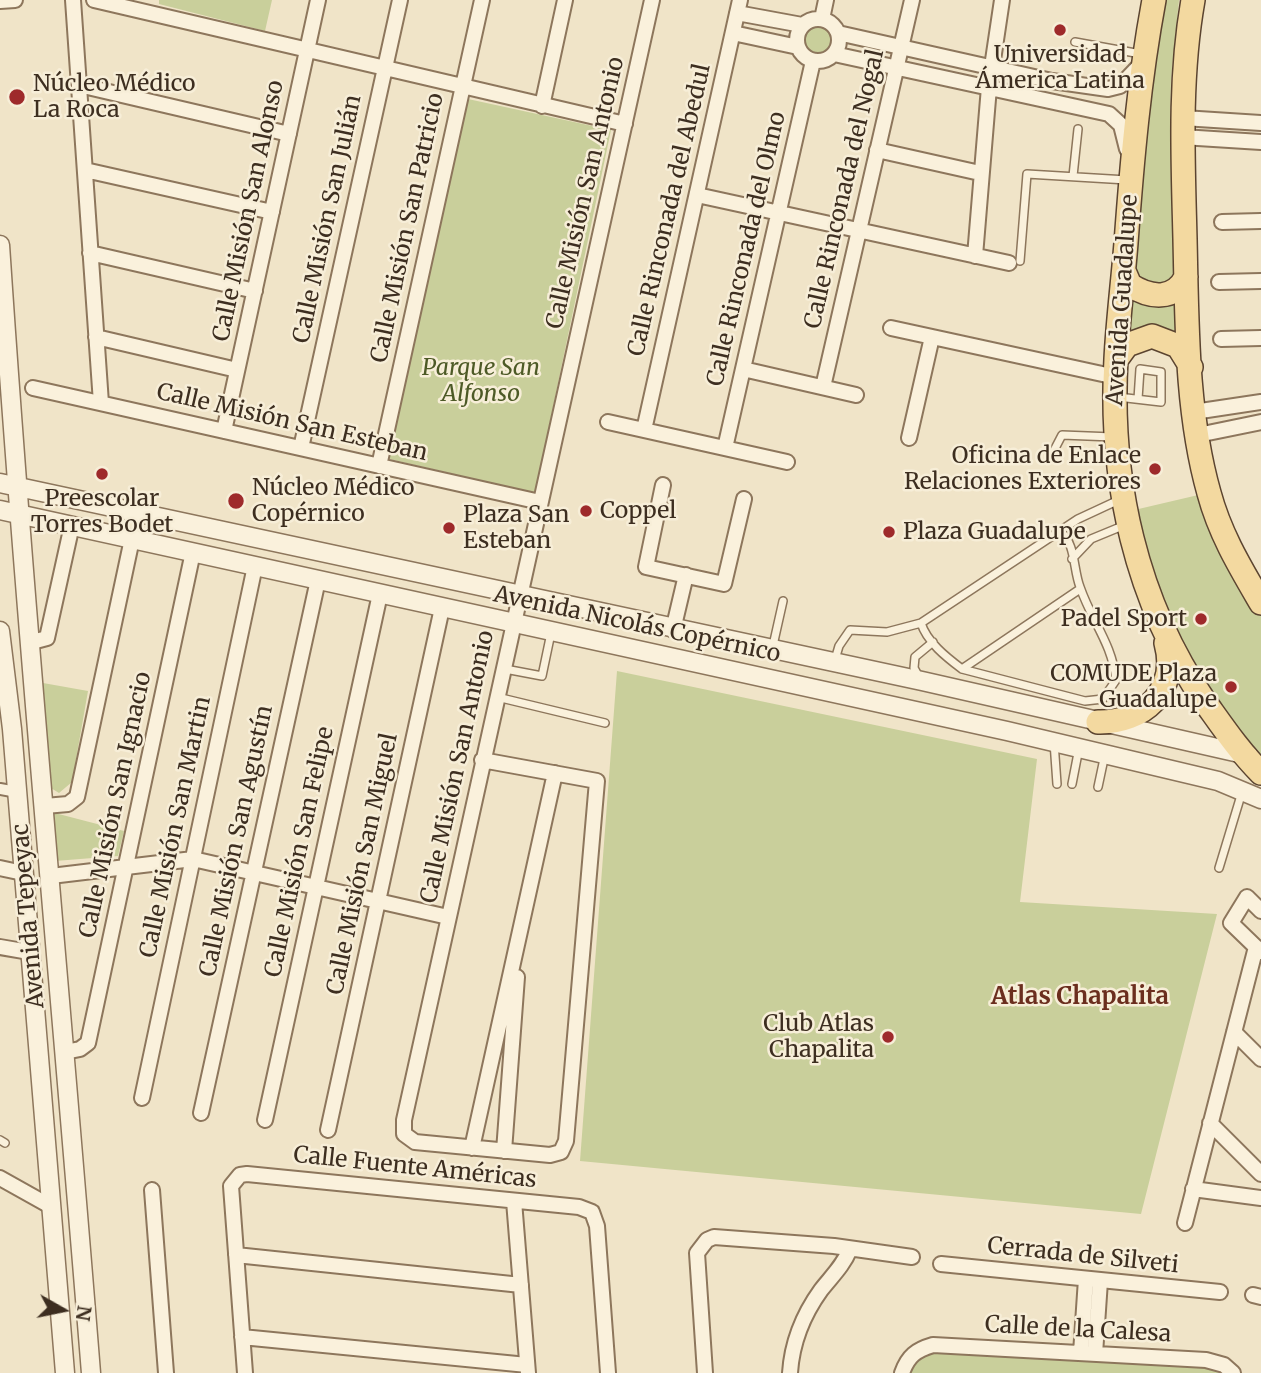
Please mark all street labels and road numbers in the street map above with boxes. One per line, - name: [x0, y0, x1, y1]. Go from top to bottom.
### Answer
- street label: Calle Rinconada del Nogal: [799, 47, 891, 331]
- street label: Calle Misión San Antonio: [541, 54, 631, 332]
- street label: Calle Rinconada del Abedul: [623, 61, 717, 359]
- street label: Calle Misión San Alonso: [208, 78, 290, 344]
- street label: Calle Misión San Patricio: [366, 91, 450, 365]
- street label: Calle Misión San Julián: [288, 92, 368, 346]
- street label: Calle Rinconada del Olmo: [702, 109, 792, 389]
- street label: Avenida Guadalupe: [1102, 193, 1144, 407]
- street label: Calle Misión San Esteban: [154, 378, 430, 468]
- street label: Avenida Nicolás Copérnico: [491, 581, 783, 669]
- street label: Calle Misión San Antonio: [416, 628, 500, 906]
- street label: Calle Misión San Ignacio: [74, 669, 158, 941]
- street label: Calle Misión San Martin: [135, 694, 217, 960]
- street label: Calle Misión San Agustín: [195, 703, 279, 979]
- street label: Calle Misión San Felipe: [260, 724, 340, 980]
- street label: Calle Misión San Miguel: [322, 731, 404, 997]
- street label: Avenida Tepeyac: [7, 823, 51, 1009]
- street label: Calle Fuente Américas: [292, 1142, 538, 1194]
- street label: Cerrada de Silveti: [986, 1232, 1180, 1280]
- street label: Calle de la Calesa: [984, 1311, 1172, 1349]

